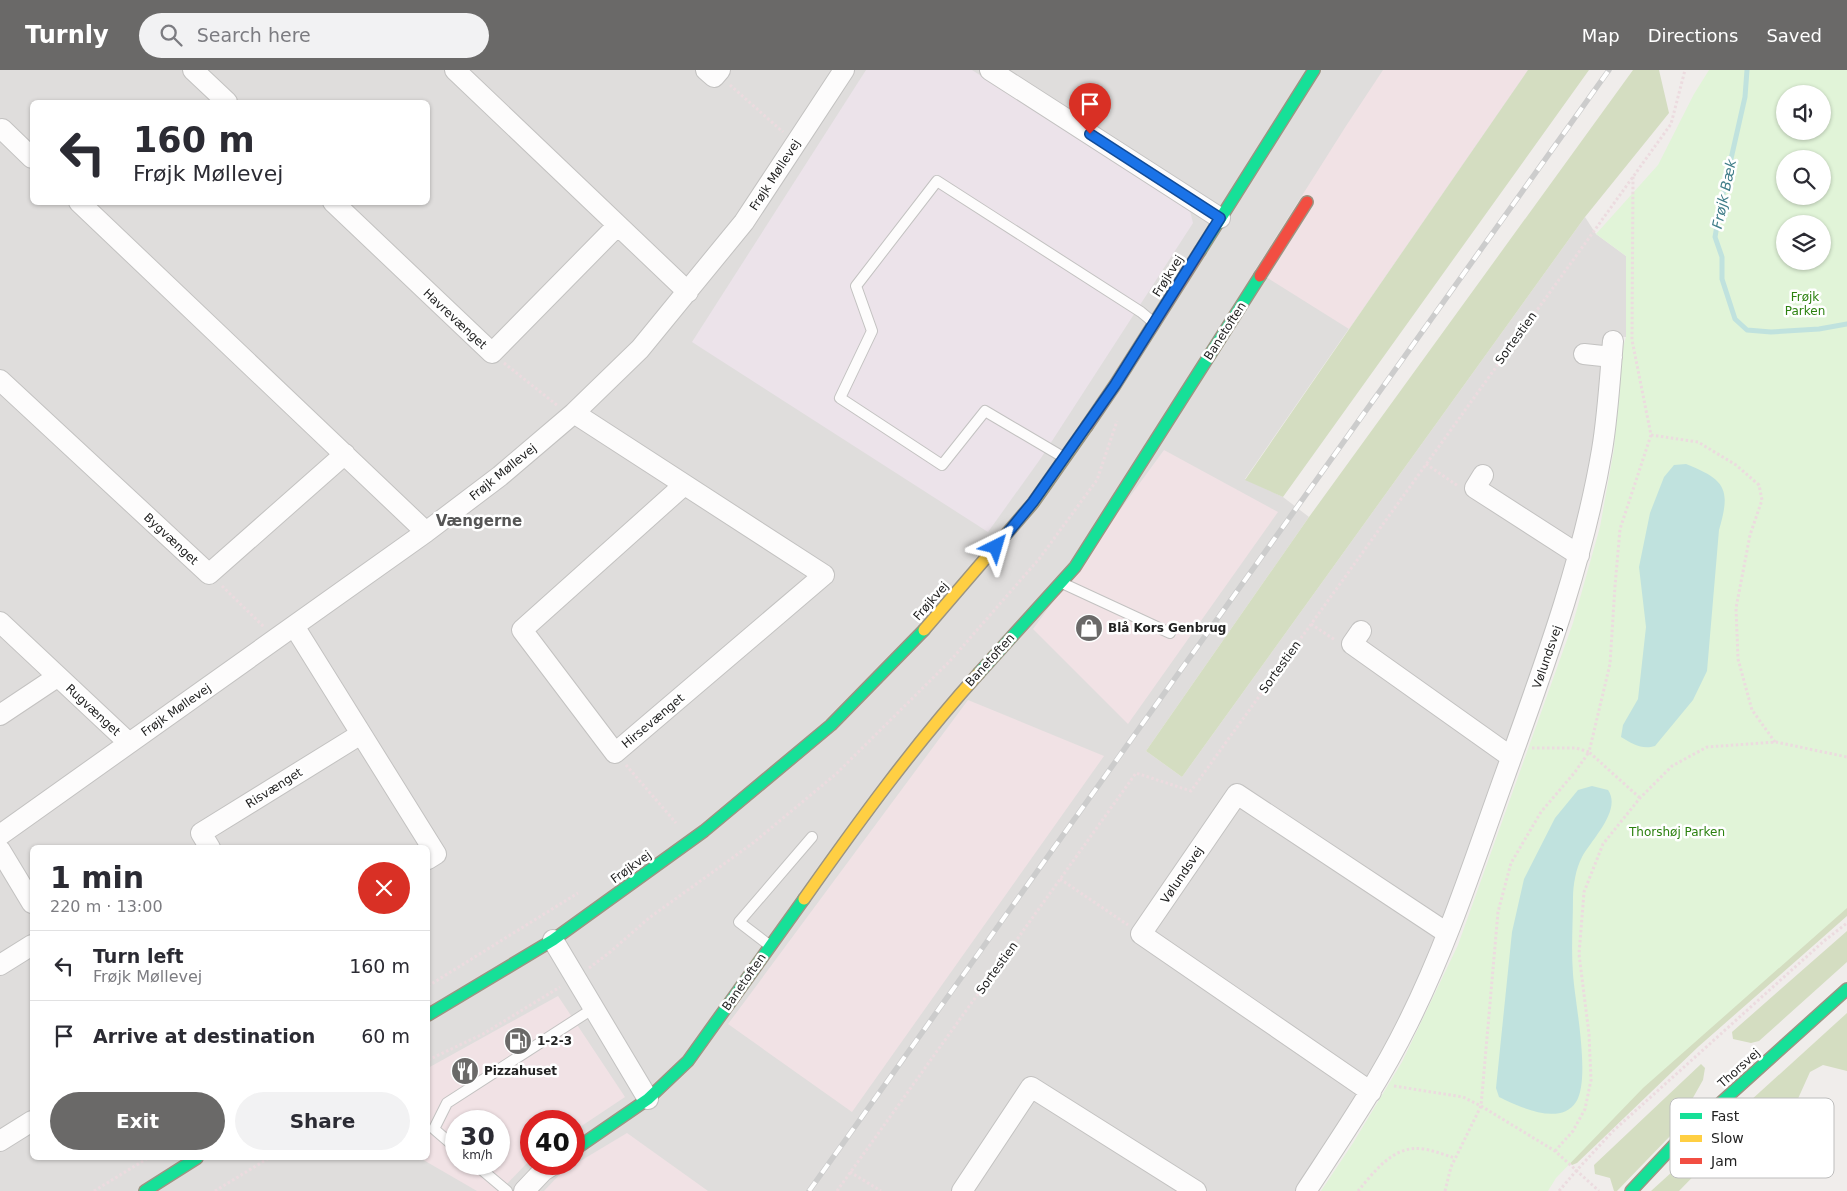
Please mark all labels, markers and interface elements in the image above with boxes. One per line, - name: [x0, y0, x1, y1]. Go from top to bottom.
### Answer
- search box: [139, 13, 489, 58]
- text: Turnly: [25, 21, 109, 49]
- icon: search: [157, 21, 185, 49]
- text: Search here: [197, 24, 311, 46]
- text: Map: [1582, 25, 1620, 46]
- text: Directions: [1648, 25, 1738, 46]
- text: Saved: [1766, 25, 1822, 46]
- pin: [1069, 83, 1111, 134]
- map controls: [1776, 85, 1831, 270]
- button: sound: [1776, 85, 1831, 140]
- icon: arrive: [1076, 90, 1104, 118]
- icon: left: [50, 120, 115, 185]
- text: 160 m: [133, 120, 255, 160]
- street label: Frøjk Møllevej: [747, 137, 803, 213]
- button: search: [1776, 150, 1831, 205]
- water label: Frøjk Bæk: [1709, 157, 1739, 230]
- text: Frøjk Møllevej: [133, 161, 283, 186]
- button: layers: [1776, 215, 1831, 270]
- street label: Frøjkvej: [1150, 253, 1186, 299]
- street label: Havrevænget: [420, 286, 490, 352]
- park label: Frøjk Parken: [1785, 290, 1825, 318]
- street label: Banetoften: [1201, 299, 1249, 363]
- street label: Sortestien: [1492, 309, 1540, 367]
- street label: Frøjk Møllevej: [467, 441, 539, 503]
- street label: Bygvænget: [141, 510, 201, 568]
- district label: Vængerne: [436, 512, 522, 530]
- position arrow: [969, 520, 1021, 572]
- street label: Frøjkvej: [910, 579, 952, 623]
- shop icon: Blå Kors Genbrug: [1074, 613, 1104, 643]
- place label: Blå Kors Genbrug: [1108, 621, 1226, 635]
- street label: Vølundsvej: [1530, 624, 1564, 690]
- street label: Banetoften: [963, 631, 1017, 689]
- street label: Sortestien: [1256, 638, 1304, 696]
- street label: Rugvænget: [63, 681, 123, 739]
- street label: Frøjk Møllevej: [138, 681, 214, 739]
- street label: Hirsevænget: [619, 691, 687, 751]
- street label: Risvænget: [243, 765, 305, 811]
- park label: Thorshøj Parken: [1628, 825, 1725, 839]
- street label: Vølundsvej: [1158, 844, 1206, 906]
- street label: Frøjkvej: [608, 848, 654, 886]
- text: 1 min: [50, 860, 144, 895]
- button: close: [358, 862, 410, 914]
- text: 220 m · 13:00: [50, 897, 163, 916]
- street label: Sortestien: [973, 939, 1021, 997]
- text: Turn left: [93, 945, 184, 967]
- street label: Banetoften: [719, 951, 769, 1013]
- icon: left: [50, 952, 78, 980]
- text: 160 m: [349, 955, 410, 977]
- text: Frøjk Møllevej: [93, 967, 202, 986]
- icon: arrive: [50, 1022, 78, 1050]
- text: Arrive at destination: [93, 1025, 315, 1047]
- text: 60 m: [361, 1025, 410, 1047]
- fuel station icon: 1-2-3: [503, 1026, 533, 1056]
- place label: 1-2-3: [537, 1034, 572, 1048]
- street label: Thorsvej: [1715, 1046, 1763, 1091]
- restaurant icon: Pizzahuset: [450, 1056, 480, 1086]
- place label: Pizzahuset: [484, 1064, 557, 1078]
- button: Exit: [50, 1092, 225, 1150]
- button: Share: [235, 1092, 410, 1150]
- legend: [1670, 1098, 1834, 1178]
- text: Fast: [1711, 1108, 1740, 1124]
- speed limit sign: 40: [520, 1110, 585, 1175]
- text: 30: [460, 1122, 495, 1151]
- text: Slow: [1711, 1130, 1744, 1146]
- text: km/h: [462, 1148, 493, 1162]
- text: Jam: [1710, 1153, 1737, 1169]

